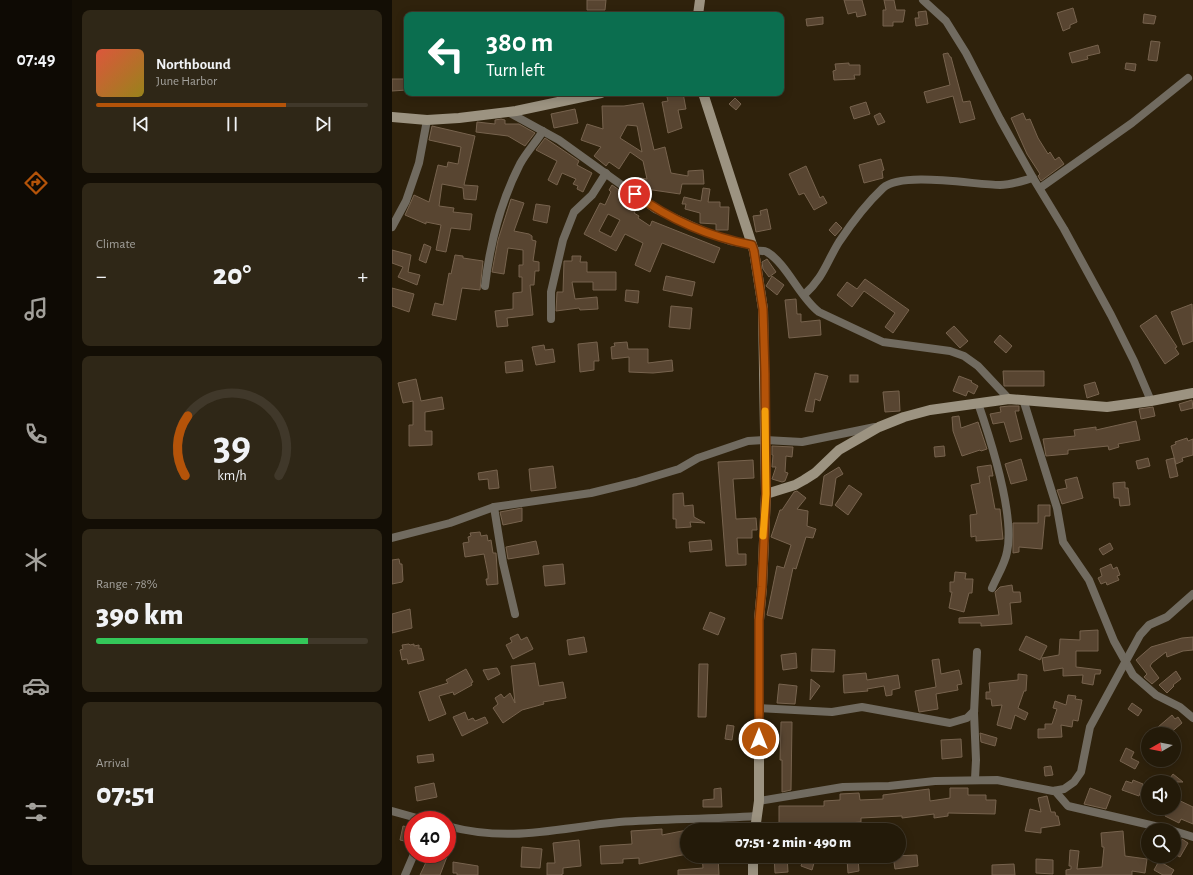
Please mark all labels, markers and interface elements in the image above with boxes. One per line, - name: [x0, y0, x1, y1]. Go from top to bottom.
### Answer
- icon: left: [420, 28, 472, 80]
- text: 380 m: [486, 29, 553, 57]
- text: 07:49: [16, 51, 56, 69]
- text: Northbound: [156, 57, 231, 72]
- text: Turn left: [486, 62, 545, 80]
- text: June Harbor: [156, 75, 217, 88]
- icon: previous: [130, 113, 152, 135]
- icon: pause: [221, 113, 243, 135]
- icon: next: [312, 113, 334, 135]
- icon: directions: [22, 169, 50, 197]
- pin: [618, 177, 652, 211]
- icon: arrive: [624, 183, 646, 205]
- text: Climate: [96, 238, 135, 251]
- text: 20°: [213, 260, 251, 290]
- text: −: [96, 265, 107, 287]
- text: +: [357, 265, 368, 287]
- icon: music: [22, 295, 50, 323]
- icon: phone: [22, 420, 50, 448]
- text: 39: [213, 425, 251, 466]
- text: km/h: [217, 468, 247, 482]
- icon: climate: [22, 546, 50, 574]
- text: Range · 78%: [96, 578, 157, 591]
- text: 390 km: [96, 600, 183, 630]
- icon: car: [22, 672, 50, 700]
- position arrow: [738, 718, 780, 760]
- north arrow: [1141, 727, 1181, 767]
- map controls: [1141, 727, 1181, 863]
- text: Arrival: [96, 757, 129, 770]
- button: sound: [1141, 775, 1181, 815]
- text: 07:51: [96, 779, 156, 809]
- icon: filters: [22, 798, 50, 826]
- speed limit sign: 40: [404, 811, 456, 863]
- button: search: [1141, 823, 1181, 863]
- text: 07:51 · 2 min · 490 m: [735, 835, 851, 850]

